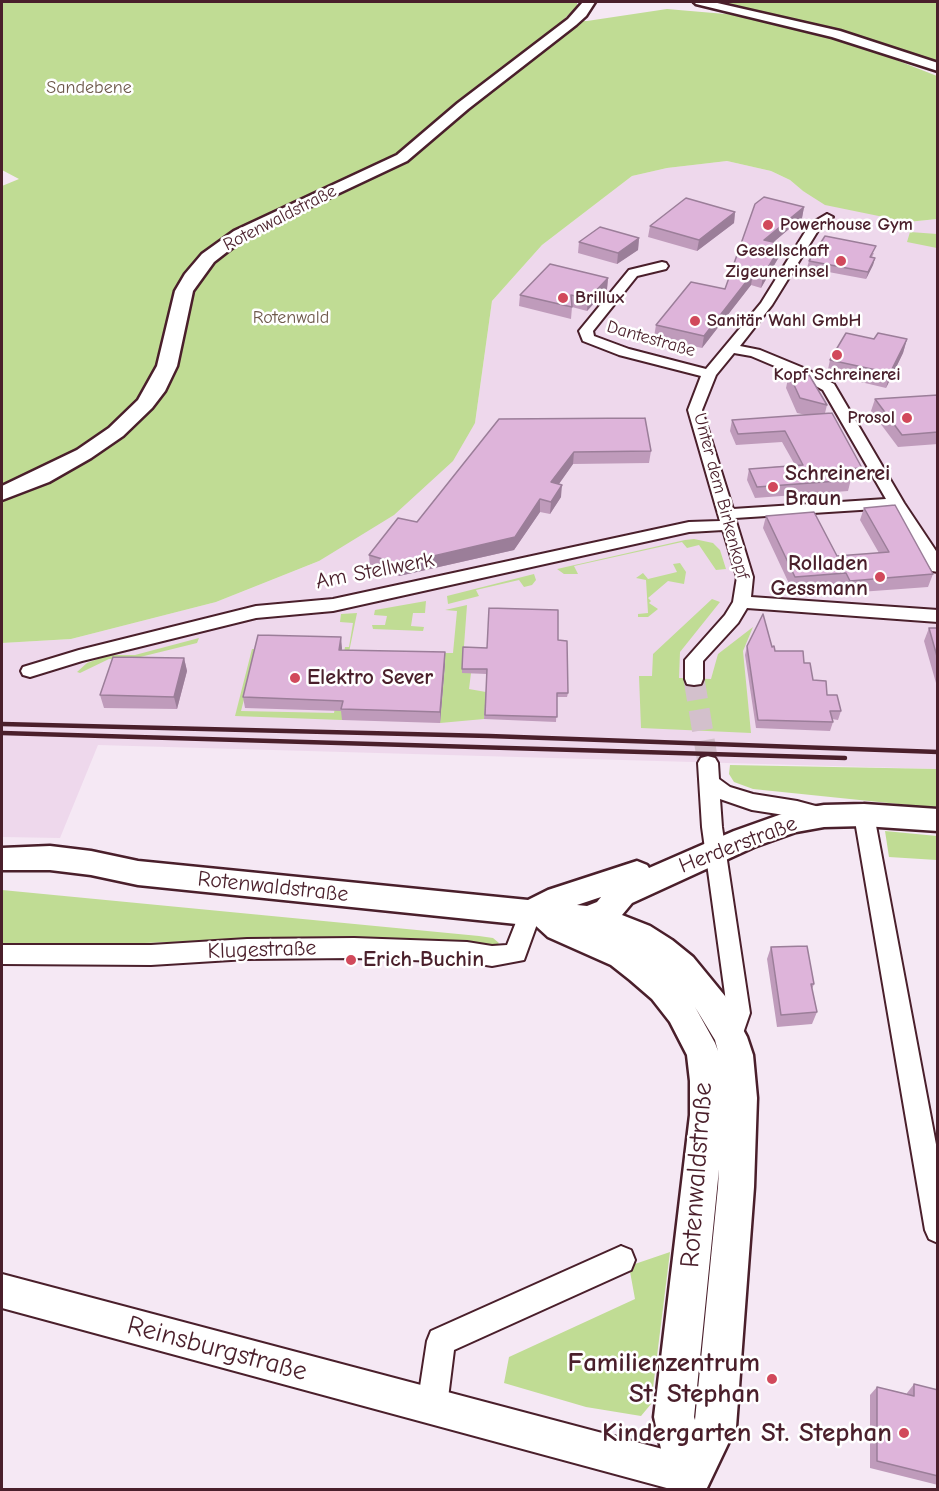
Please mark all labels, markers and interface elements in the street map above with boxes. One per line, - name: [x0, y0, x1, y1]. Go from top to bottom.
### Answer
- park label: Sandebene: [46, 77, 132, 99]
- street label: Rotenwaldstraße: [220, 180, 340, 256]
- place label: Powerhouse Gym: [780, 214, 913, 236]
- marker: Powerhouse Gym: [761, 218, 775, 232]
- place label: Gesellschaft Zigeunerinsel: [726, 240, 829, 282]
- marker: Gesellschaft Zigeunerinsel: [834, 254, 848, 268]
- place label: Brillux: [575, 287, 624, 309]
- marker: Brillux: [556, 291, 570, 305]
- park label: Rotenwald: [253, 307, 329, 329]
- place label: Sanitär Wahl GmbH: [707, 310, 861, 332]
- marker: Sanitär Wahl GmbH: [688, 314, 702, 328]
- street label: Dantestraße: [604, 316, 698, 362]
- marker: Kopf Schreinerei: [830, 348, 844, 362]
- place label: Kopf Schreinerei: [773, 364, 901, 386]
- place label: Prosol: [848, 407, 895, 429]
- street label: Unter dem Birkenkopf: [688, 411, 754, 581]
- marker: Prosol: [900, 411, 914, 425]
- place label: Schreinerei Braun: [785, 461, 890, 512]
- marker: Schreinerei Braun: [766, 480, 780, 494]
- street label: Am Stellwerk: [314, 547, 436, 595]
- place label: Rolladen Gessmann: [770, 551, 868, 602]
- marker: Rolladen Gessmann: [873, 570, 887, 584]
- place label: Elektro Sever: [307, 665, 433, 691]
- marker: Elektro Sever: [288, 671, 302, 685]
- street label: Herderstraße: [675, 810, 801, 880]
- street label: Rotenwaldstraße: [196, 866, 350, 908]
- street label: Klugestraße: [207, 935, 317, 965]
- place label: Erich Buchin: [363, 947, 484, 973]
- marker: Erich Buchin: [344, 953, 358, 967]
- street label: Rotenwaldstraße: [674, 1081, 720, 1269]
- street label: Reinsburgstraße: [124, 1309, 310, 1389]
- place label: Familienzentrum St. Stephan: [567, 1347, 760, 1410]
- marker: Familienzentrum St. Stephan: [765, 1372, 779, 1386]
- place label: Kindergarten St. Stephan: [602, 1417, 892, 1449]
- marker: Kindergarten St. Stephan: [897, 1426, 911, 1440]

